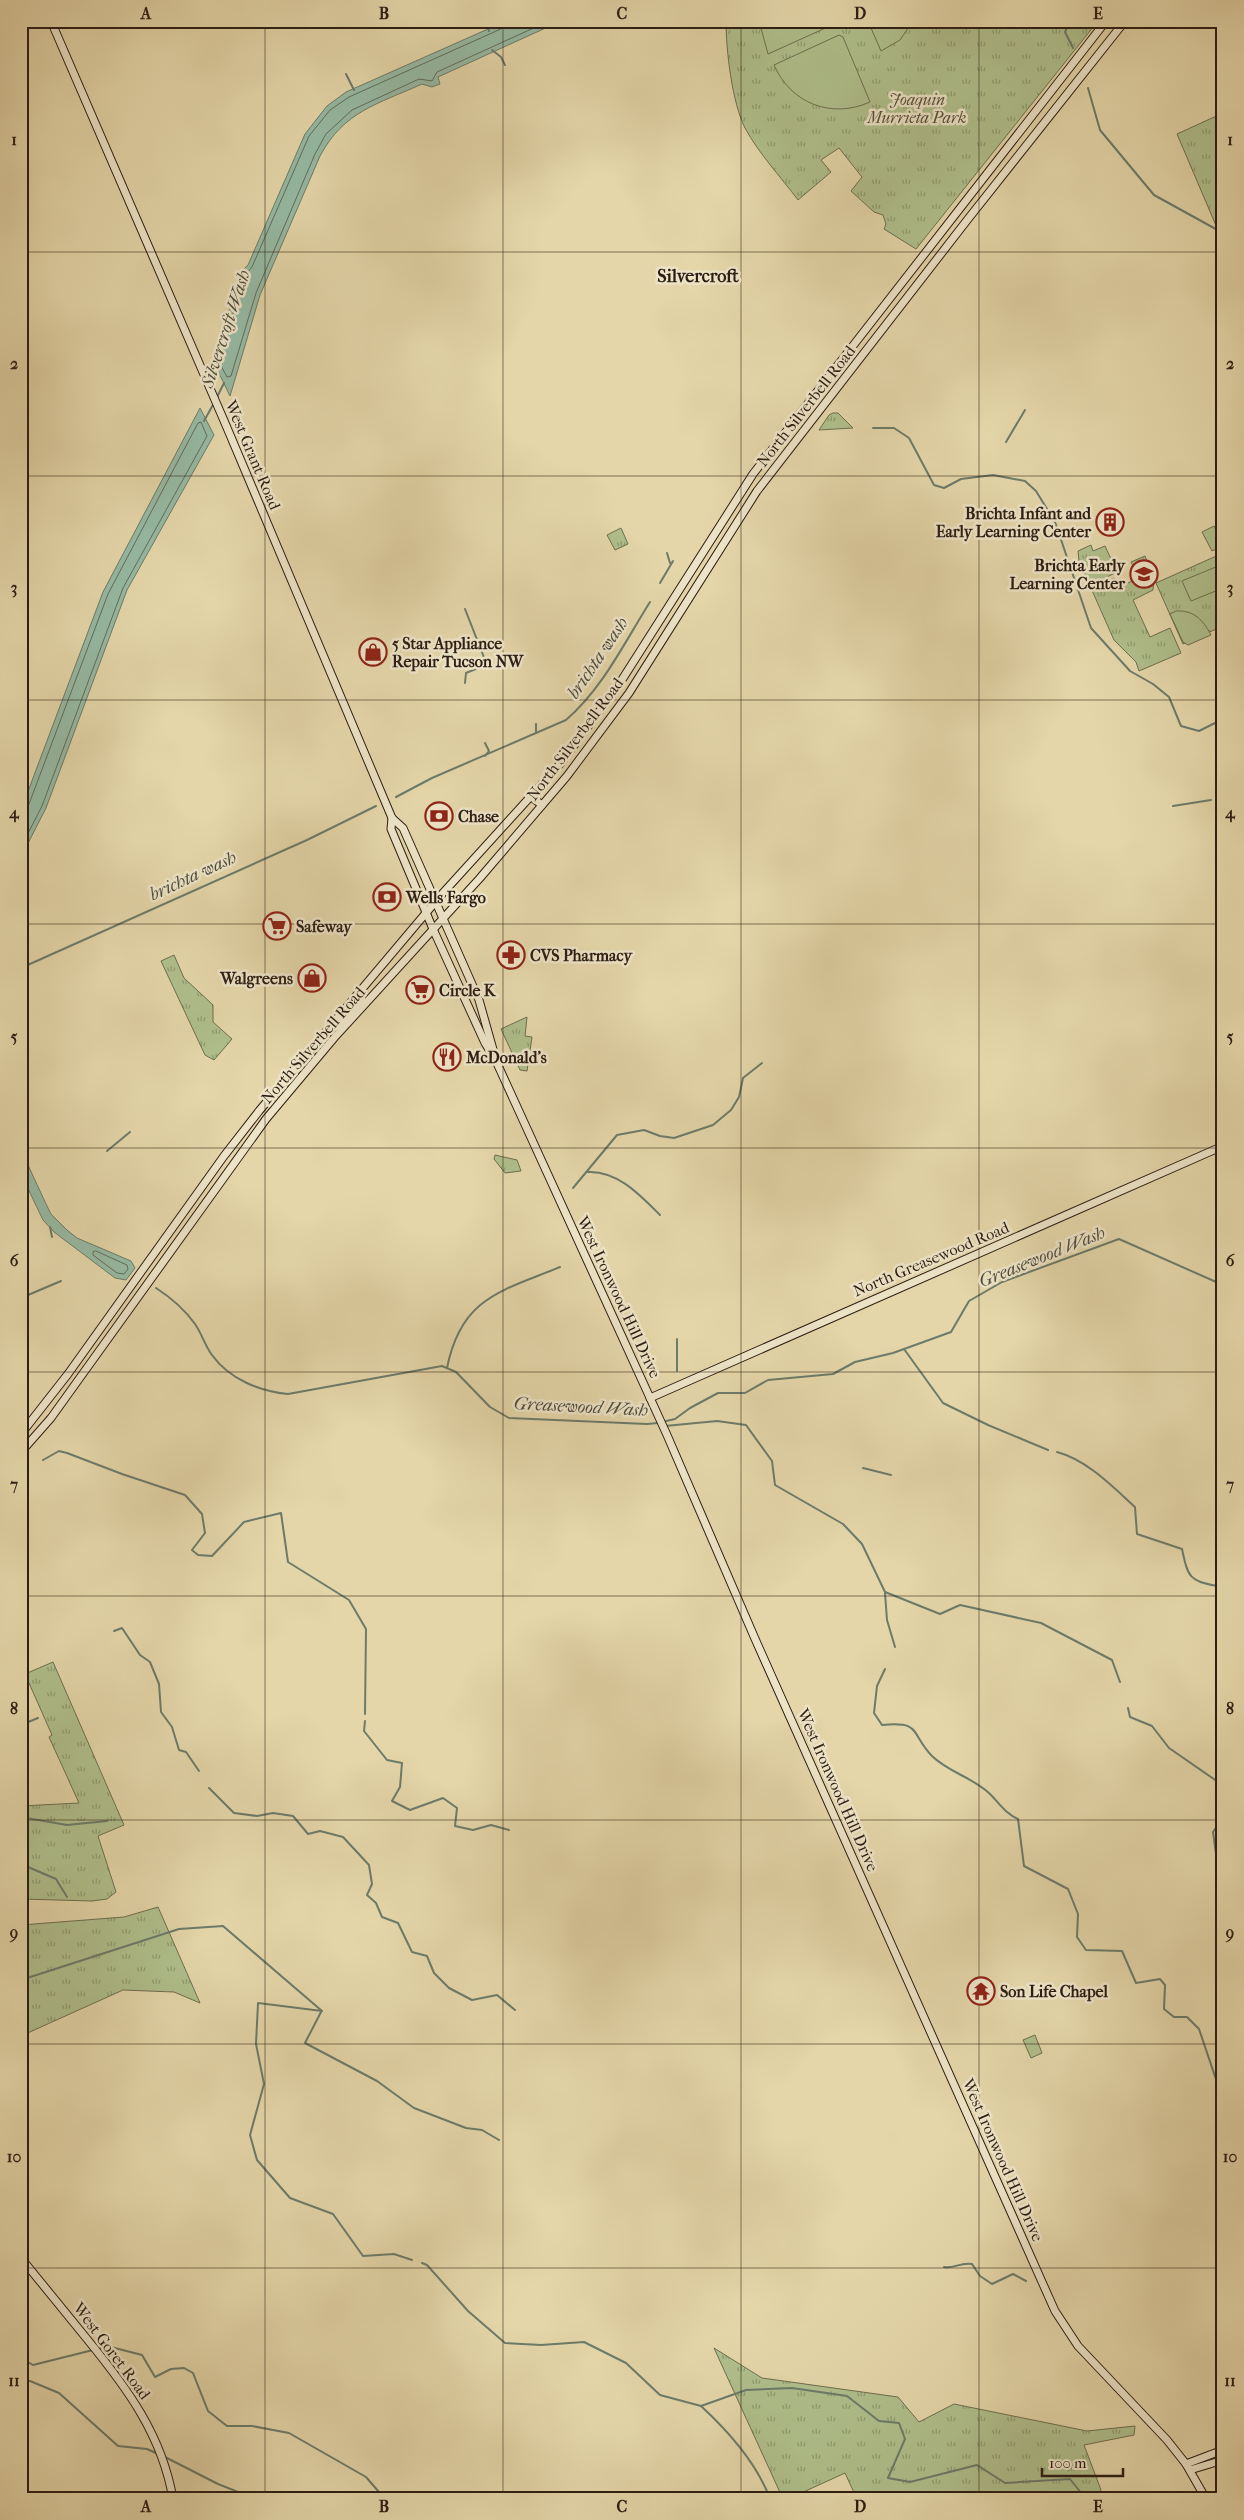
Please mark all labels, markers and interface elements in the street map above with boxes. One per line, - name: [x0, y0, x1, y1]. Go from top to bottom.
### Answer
- text: A: [140, 4, 152, 23]
- text: B: [379, 4, 389, 23]
- text: C: [617, 4, 628, 23]
- text: D: [854, 4, 866, 23]
- text: E: [1093, 4, 1103, 23]
- park label: Joaquin Murrieta Park: [867, 90, 966, 127]
- text: 1: [11, 130, 17, 149]
- text: 1: [1227, 130, 1233, 149]
- district label: Silvercroft: [657, 266, 739, 287]
- water label: Silvercroft Wash: [197, 268, 255, 391]
- street label: North Silverbell Road: [753, 341, 859, 470]
- text: 2: [10, 354, 18, 373]
- text: 2: [1226, 354, 1234, 373]
- street label: West Grant Road: [221, 396, 285, 513]
- place label: Brichta Infant and Early Learning Center: [936, 504, 1092, 542]
- building icon: Brichta Infant and Early Learning Center: [1095, 507, 1125, 537]
- place label: Brichta Early Learning Center: [1010, 556, 1126, 594]
- school or university icon: Brichta Early Learning Center: [1129, 559, 1159, 589]
- text: 3: [11, 578, 17, 598]
- text: 3: [1227, 578, 1233, 598]
- water label: brichta wash: [563, 613, 633, 703]
- place label: 5 Star Appliance Repair Tucson NW: [392, 634, 525, 672]
- shop icon: 5 Star Appliance Repair Tucson NW: [358, 637, 388, 667]
- street label: North Silverbell Road: [523, 674, 627, 804]
- bank icon: Chase: [424, 801, 454, 831]
- text: 4: [8, 803, 20, 823]
- text: 4: [1224, 803, 1236, 823]
- place label: Chase: [458, 807, 499, 826]
- water label: brichta wash: [146, 847, 240, 905]
- bank icon: Wells Fargo: [372, 882, 402, 912]
- place label: Wells Fargo: [405, 888, 486, 908]
- supermarket icon: Safeway: [262, 911, 292, 941]
- place label: Safeway: [296, 917, 353, 937]
- pharmacy icon: CVS Pharmacy: [496, 940, 526, 970]
- place label: CVS Pharmacy: [530, 946, 633, 966]
- shop icon: Walgreens: [297, 963, 327, 993]
- place label: Walgreens: [219, 969, 293, 989]
- supermarket icon: Circle K: [405, 975, 435, 1005]
- place label: Circle K: [439, 981, 497, 1000]
- street label: North Silverbell Road: [257, 982, 369, 1107]
- text: 5: [11, 1027, 18, 1046]
- text: 5: [1227, 1027, 1234, 1046]
- restaurant icon: McDonald's: [432, 1042, 462, 1072]
- place label: McDonald's: [465, 1048, 547, 1067]
- street label: West Ironwood Hill Drive: [573, 1212, 665, 1381]
- street label: North Greasewood Road: [850, 1217, 1012, 1300]
- water label: Greasewood Wash: [976, 1222, 1108, 1292]
- text: 6: [10, 1251, 19, 1270]
- text: 6: [1226, 1251, 1235, 1270]
- water label: Greasewood Wash: [513, 1393, 649, 1421]
- text: 7: [9, 1475, 18, 1494]
- text: 7: [1225, 1475, 1234, 1494]
- text: 8: [10, 1699, 18, 1718]
- text: 8: [1226, 1699, 1234, 1718]
- street label: West Ironwood Hill Drive: [793, 1705, 883, 1874]
- text: 9: [9, 1923, 18, 1943]
- text: 9: [1225, 1923, 1234, 1943]
- temple icon: Son Life Chapel: [966, 1976, 996, 2006]
- place label: Son Life Chapel: [1000, 1982, 1108, 2002]
- street label: West Ironwood Hill Drive: [958, 2075, 1048, 2244]
- text: 10: [7, 2147, 21, 2166]
- text: 10: [1223, 2147, 1237, 2166]
- street label: West Goret Road: [69, 2298, 155, 2403]
- text: 11: [8, 2371, 20, 2390]
- text: 11: [1224, 2371, 1236, 2390]
- scale bar: [1042, 2445, 1123, 2477]
- text: 100 m: [1049, 2454, 1087, 2472]
- text: A: [140, 2497, 152, 2516]
- text: B: [379, 2497, 389, 2516]
- text: C: [617, 2497, 628, 2516]
- text: D: [854, 2497, 866, 2516]
- text: E: [1093, 2497, 1103, 2516]

